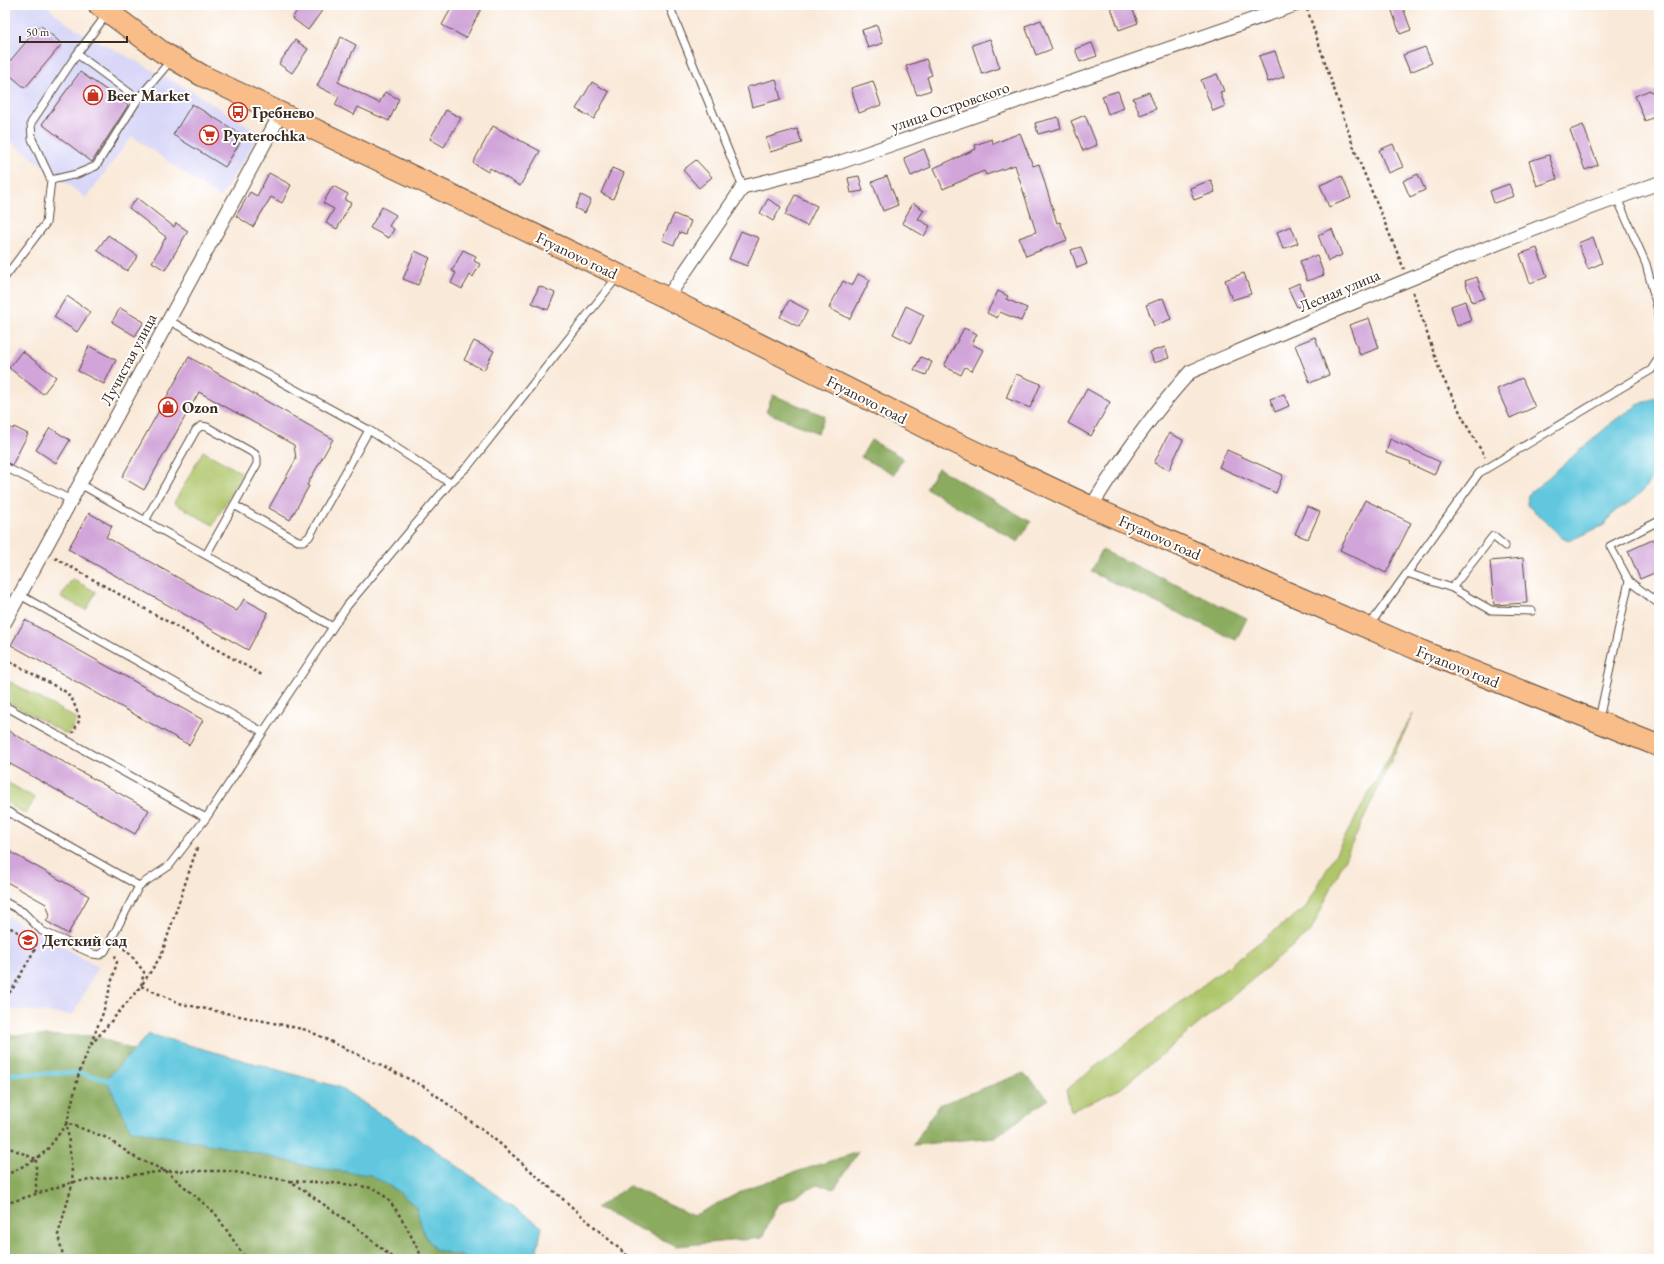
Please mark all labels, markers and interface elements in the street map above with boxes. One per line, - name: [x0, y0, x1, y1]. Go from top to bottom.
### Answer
- scale bar: [20, 18, 127, 44]
- text: 50 m: [26, 24, 50, 40]
- street label: улица Островского: [888, 76, 1012, 137]
- shop icon: Beer Market: [82, 84, 104, 106]
- place label: Beer Market: [107, 85, 190, 106]
- bus stop icon: Гребнево: [227, 101, 249, 123]
- place label: Гребнево: [252, 102, 314, 123]
- supermarket icon: Pyaterochka: [198, 124, 220, 146]
- place label: Pyaterochka: [223, 125, 306, 146]
- street label: Fryanovo road: [533, 227, 622, 285]
- street label: Лесная улица: [1295, 264, 1384, 317]
- street label: Лучистая улица: [95, 309, 162, 409]
- street label: Fryanovo road: [823, 370, 912, 429]
- shop icon: Ozon: [157, 396, 179, 418]
- place label: Ozon: [182, 397, 218, 418]
- street label: Fryanovo road: [1115, 510, 1205, 565]
- street label: Fryanovo road: [1413, 640, 1503, 693]
- school or university icon: Детский сад: [17, 929, 39, 951]
- place label: Детский сад: [42, 930, 128, 951]

